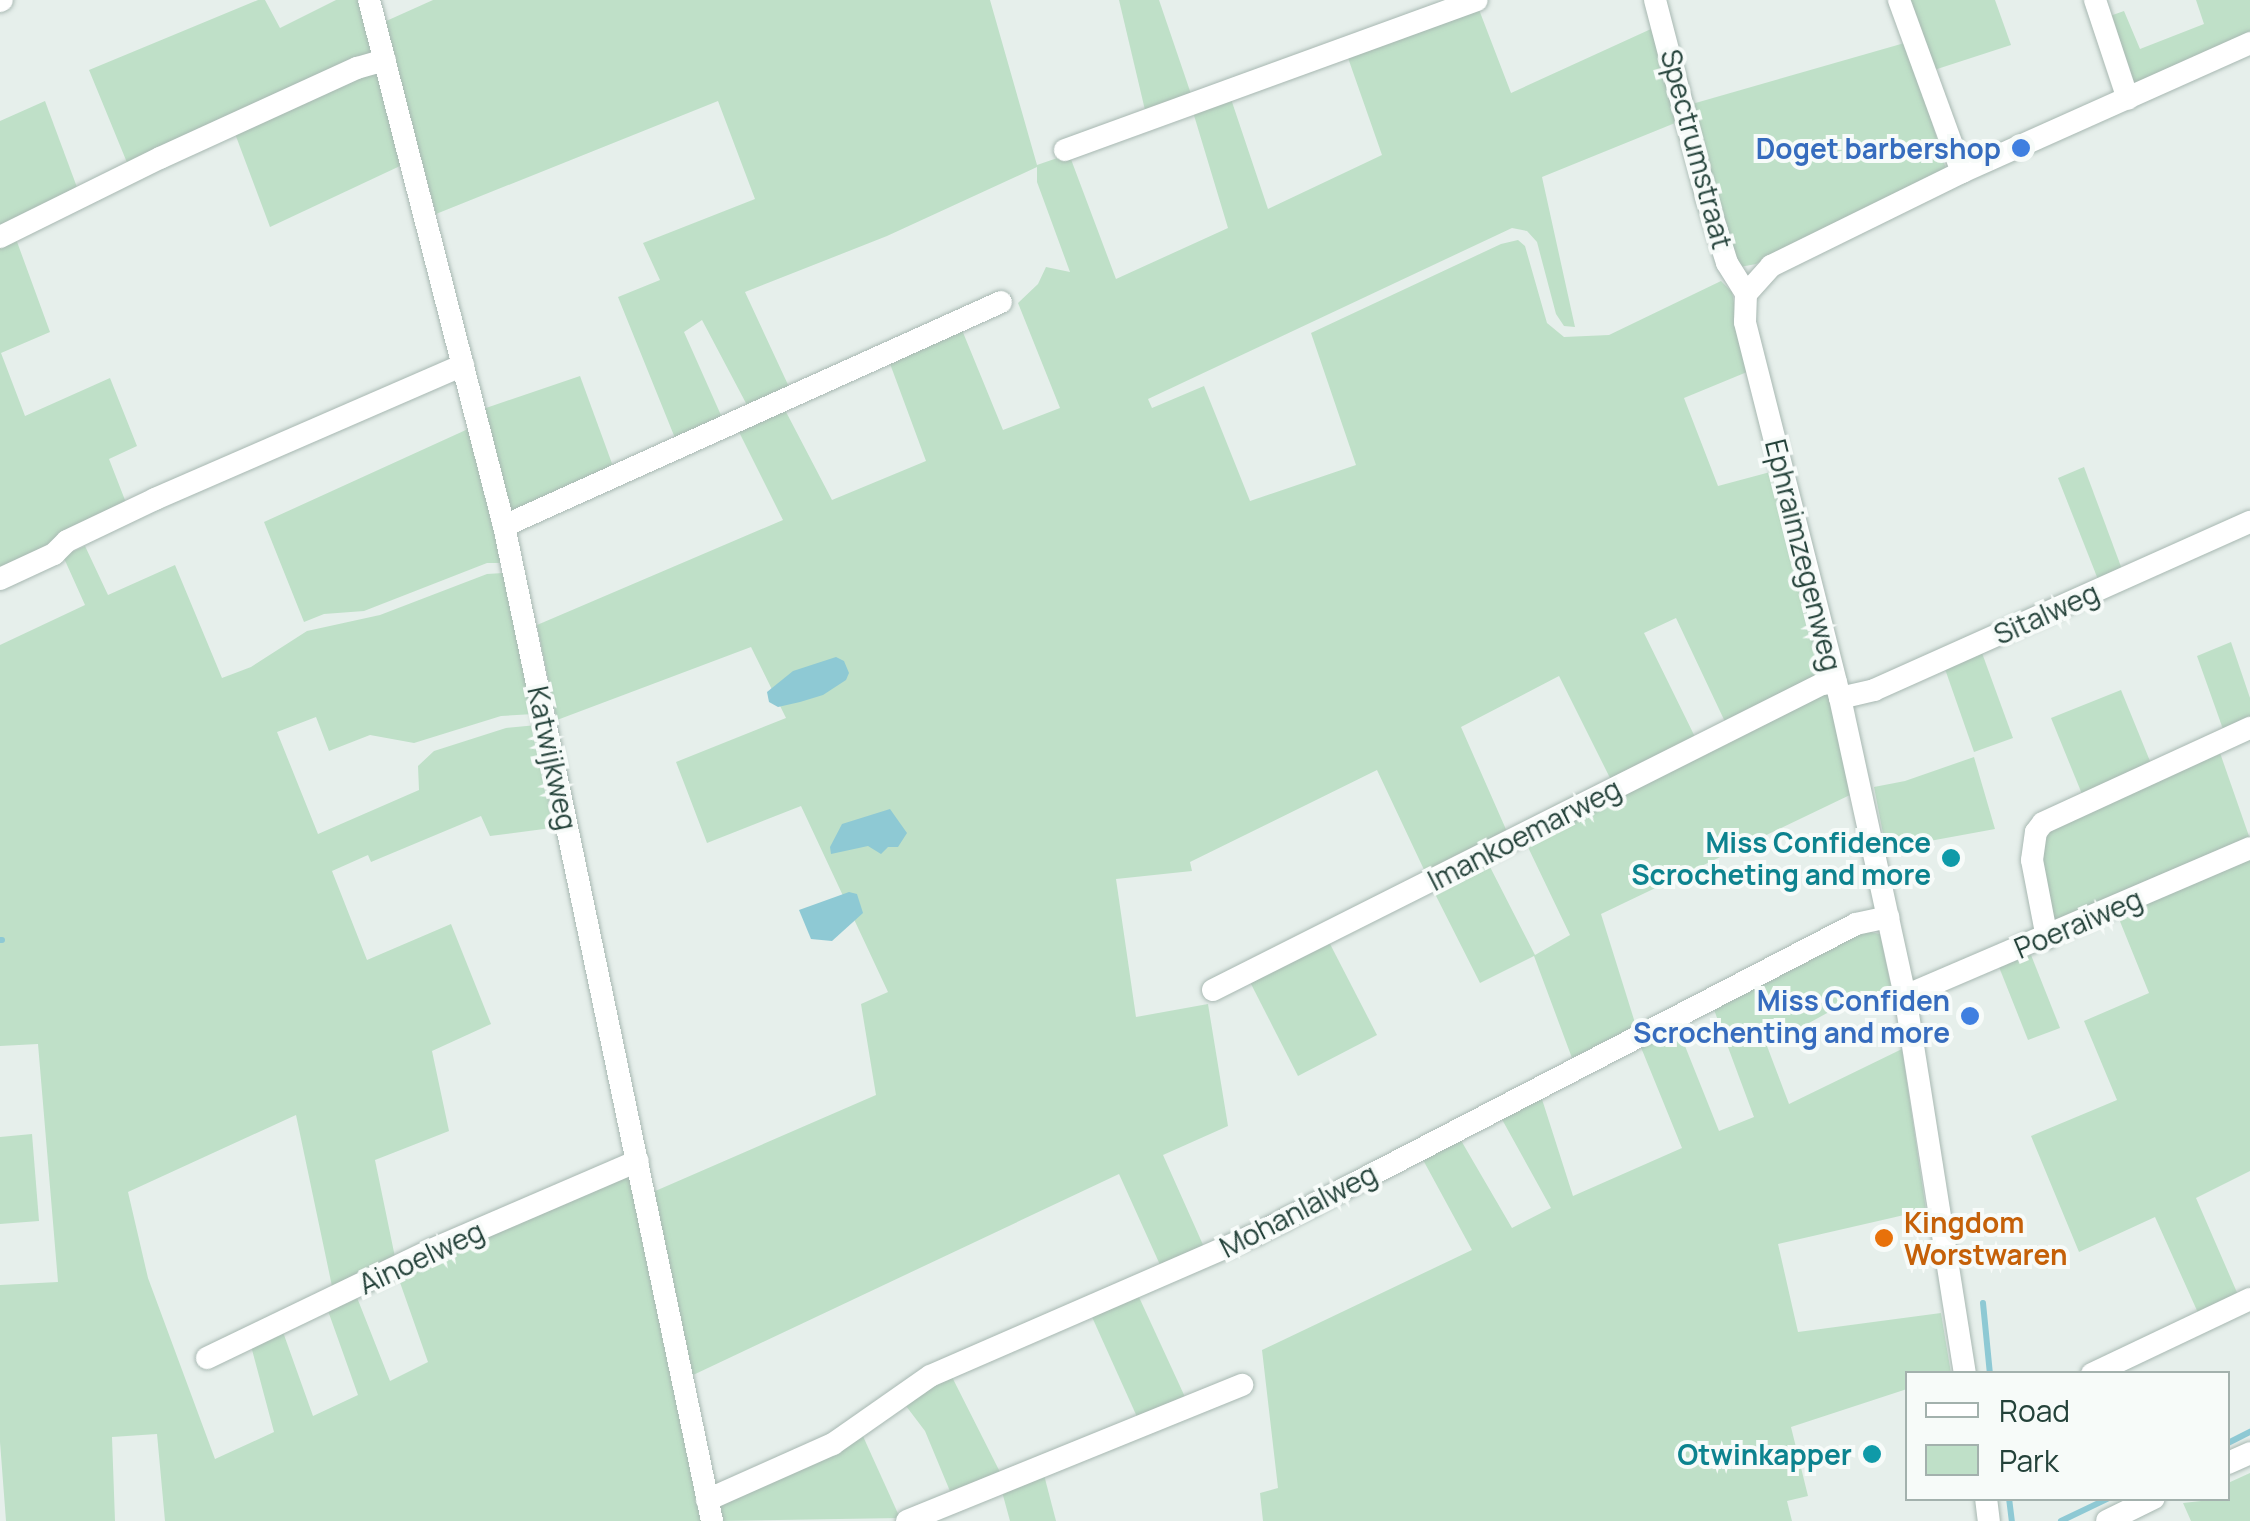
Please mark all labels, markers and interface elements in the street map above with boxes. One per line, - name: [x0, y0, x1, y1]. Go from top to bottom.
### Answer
- street label: Spectrumstraat: [1654, 46, 1740, 252]
- place label: Doget barbershop: [1756, 131, 2001, 165]
- marker: Doget barbershop: [2010, 137, 2032, 159]
- street label: Ephraimzegenweg: [1759, 436, 1849, 674]
- street label: Sitalweg: [1988, 575, 2104, 651]
- street label: Katwijkweg: [521, 683, 585, 833]
- street label: Imankoemarweg: [1422, 771, 1626, 897]
- place label: Miss Confidence Scrocheting and more: [1631, 825, 1931, 891]
- marker: Miss Confidence Scrocheting and more: [1940, 847, 1962, 869]
- street label: Poeraiweg: [2009, 881, 2147, 965]
- place label: Miss Confiden Scrochenting and more: [1633, 983, 1950, 1049]
- marker: Miss Confiden Scrochenting and more: [1959, 1005, 1981, 1027]
- street label: Mohanlalweg: [1214, 1156, 1382, 1264]
- place label: Kingdom Worstwaren: [1904, 1205, 2067, 1271]
- street label: Ainoelweg: [353, 1213, 489, 1301]
- marker: Kingdom Worstwaren: [1873, 1227, 1895, 1249]
- legend: [1905, 1371, 2230, 1501]
- text: Road: [1999, 1390, 2070, 1431]
- place label: Otwinkapper: [1677, 1437, 1852, 1471]
- text: Park: [1999, 1440, 2059, 1481]
- marker: Otwinkapper: [1861, 1443, 1883, 1465]

